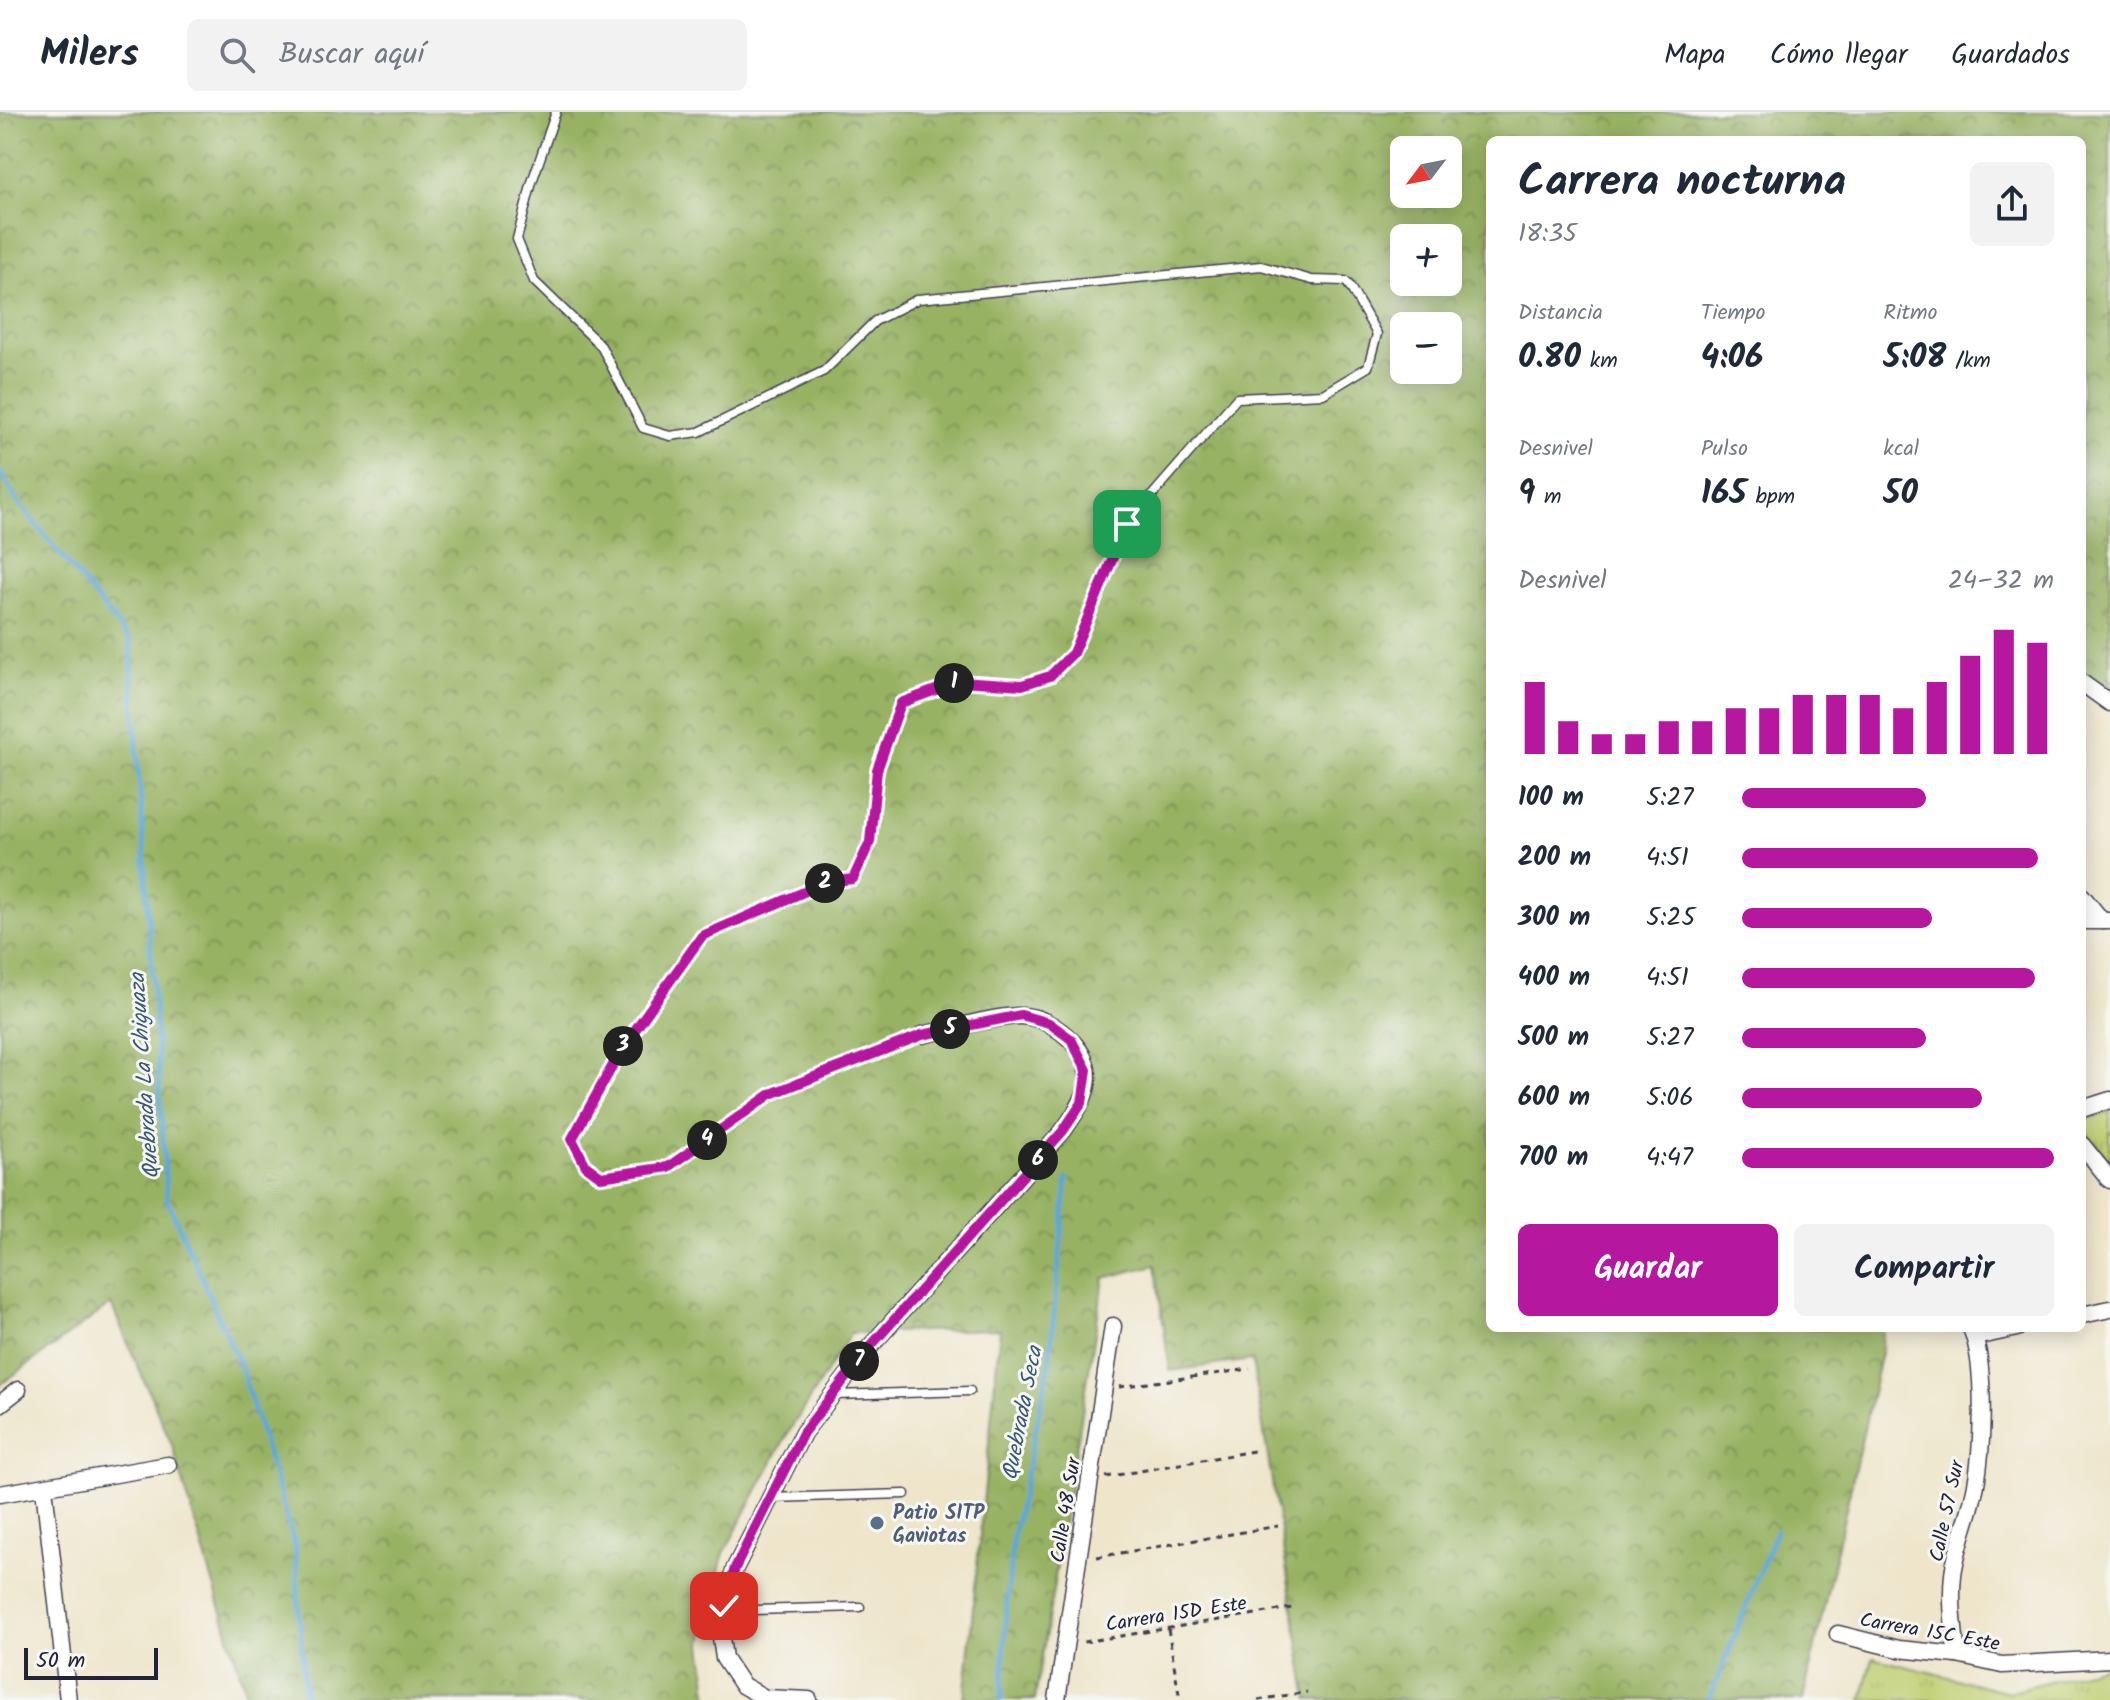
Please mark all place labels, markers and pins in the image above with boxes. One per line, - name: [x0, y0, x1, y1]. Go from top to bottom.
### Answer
- pin: [1093, 490, 1161, 558]
- pin: 1: [934, 663, 974, 703]
- pin: 2: [805, 863, 845, 903]
- pin: 5: [930, 1009, 970, 1049]
- pin: 3: [603, 1026, 643, 1066]
- pin: 4: [687, 1120, 727, 1160]
- pin: 6: [1018, 1140, 1058, 1180]
- pin: 7: [839, 1341, 879, 1381]
- place label: Patio SITP Gaviotas: [893, 1498, 985, 1553]
- marker: Patio SITP Gaviotas: [868, 1514, 886, 1532]
- pin: [690, 1572, 758, 1640]

